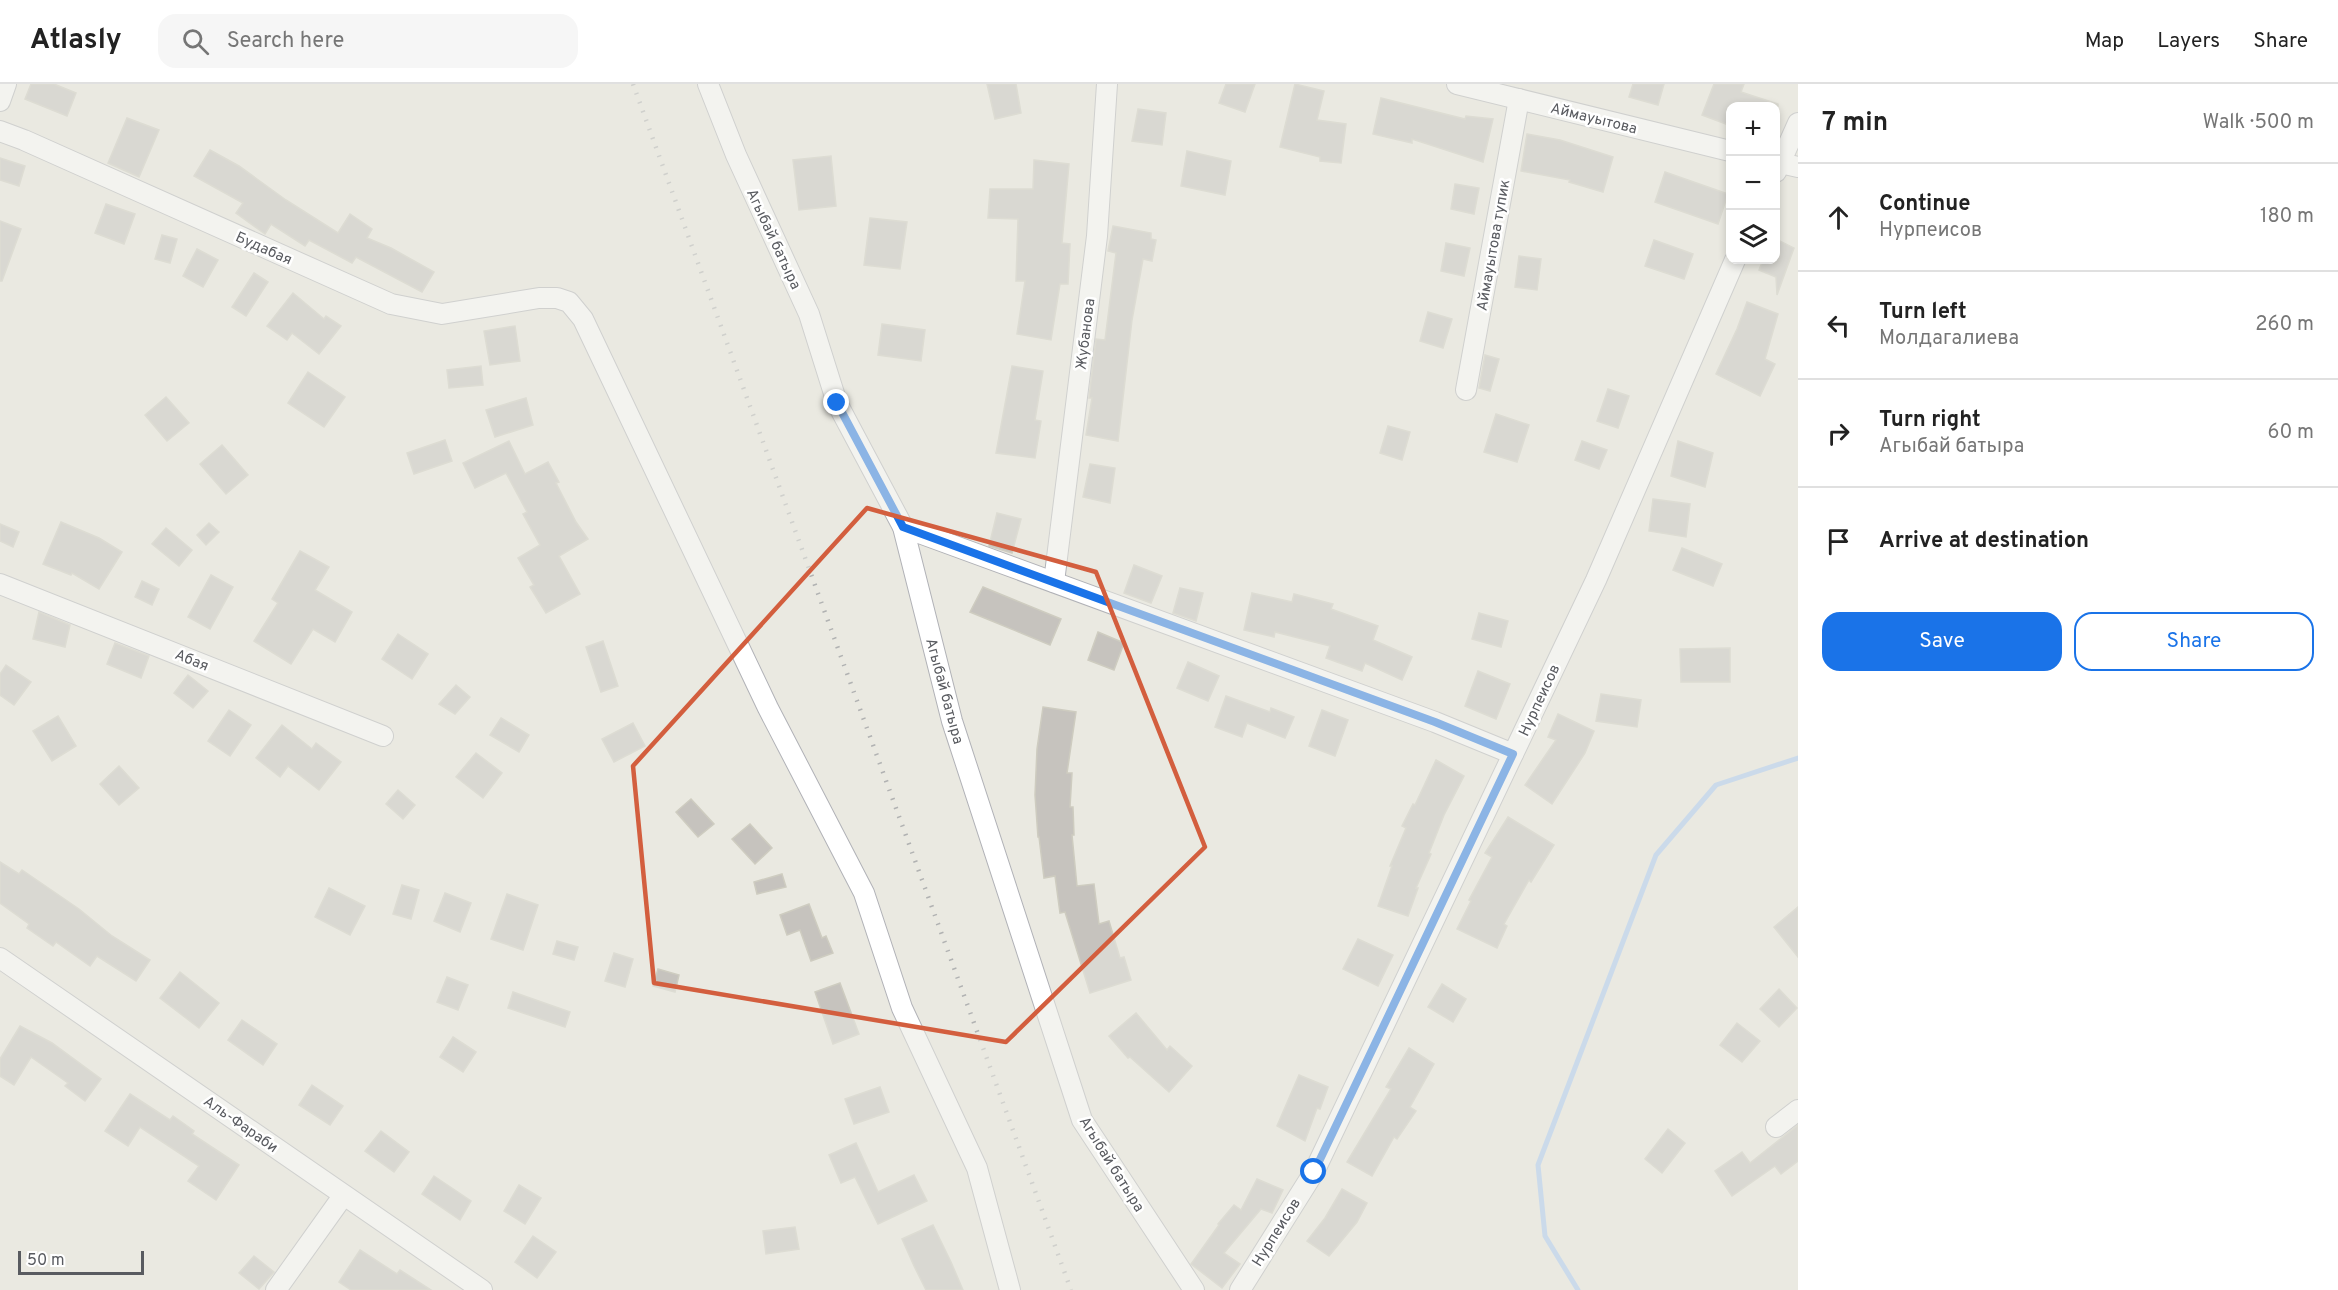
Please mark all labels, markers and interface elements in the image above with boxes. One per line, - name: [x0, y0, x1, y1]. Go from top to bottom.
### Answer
- search box: [158, 14, 578, 68]
- text: Atlasly: [30, 23, 122, 59]
- icon: search: [179, 25, 212, 58]
- text: Search here: [227, 28, 344, 55]
- text: Map: [2085, 28, 2124, 55]
- text: Layers: [2157, 28, 2220, 55]
- text: Share: [2253, 28, 2308, 55]
- street label: Аймауытова: [1548, 100, 1639, 139]
- map controls: [1726, 102, 1780, 264]
- button: +: [1726, 102, 1780, 156]
- text: 7 min: [1822, 107, 1888, 140]
- text: Walk · 500 m: [2202, 110, 2314, 136]
- button: −: [1726, 156, 1780, 210]
- street label: Аймауытова тупик: [1474, 178, 1515, 313]
- street label: Агыбай батыра: [741, 186, 804, 293]
- text: Continue: [1879, 191, 1970, 218]
- icon: ahead: [1822, 201, 1855, 234]
- text: 180 m: [2260, 204, 2314, 230]
- button: layers: [1726, 210, 1780, 264]
- text: Нурпеисов: [1879, 218, 1982, 244]
- street label: Будабая: [232, 228, 295, 270]
- street label: Жубанова: [1073, 297, 1100, 371]
- text: Turn left: [1879, 299, 1967, 326]
- icon: left: [1822, 309, 1855, 342]
- text: 260 m: [2255, 312, 2314, 338]
- text: Молдагалиева: [1879, 326, 2019, 352]
- route end: [823, 389, 849, 415]
- text: Turn right: [1879, 407, 1981, 434]
- icon: right: [1822, 417, 1855, 450]
- text: 60 m: [2268, 420, 2314, 446]
- text: Агыбай батыра: [1879, 434, 2024, 460]
- icon: arrive: [1822, 525, 1855, 558]
- text: Arrive at destination: [1879, 528, 2089, 555]
- button: Save: [1822, 612, 2062, 671]
- button: Share: [2074, 612, 2314, 671]
- street label: Агыбай батыра: [920, 636, 967, 746]
- street label: Абая: [172, 646, 211, 677]
- street label: Нурпеисов: [1515, 662, 1565, 740]
- street label: Аль-Фараби: [199, 1093, 281, 1158]
- street label: Агыбай батыра: [1074, 1114, 1148, 1216]
- route start: [1300, 1158, 1326, 1184]
- street label: Нурпеисов: [1249, 1195, 1306, 1271]
- scale bar: [18, 1248, 144, 1276]
- text: 50 m: [27, 1251, 65, 1271]

